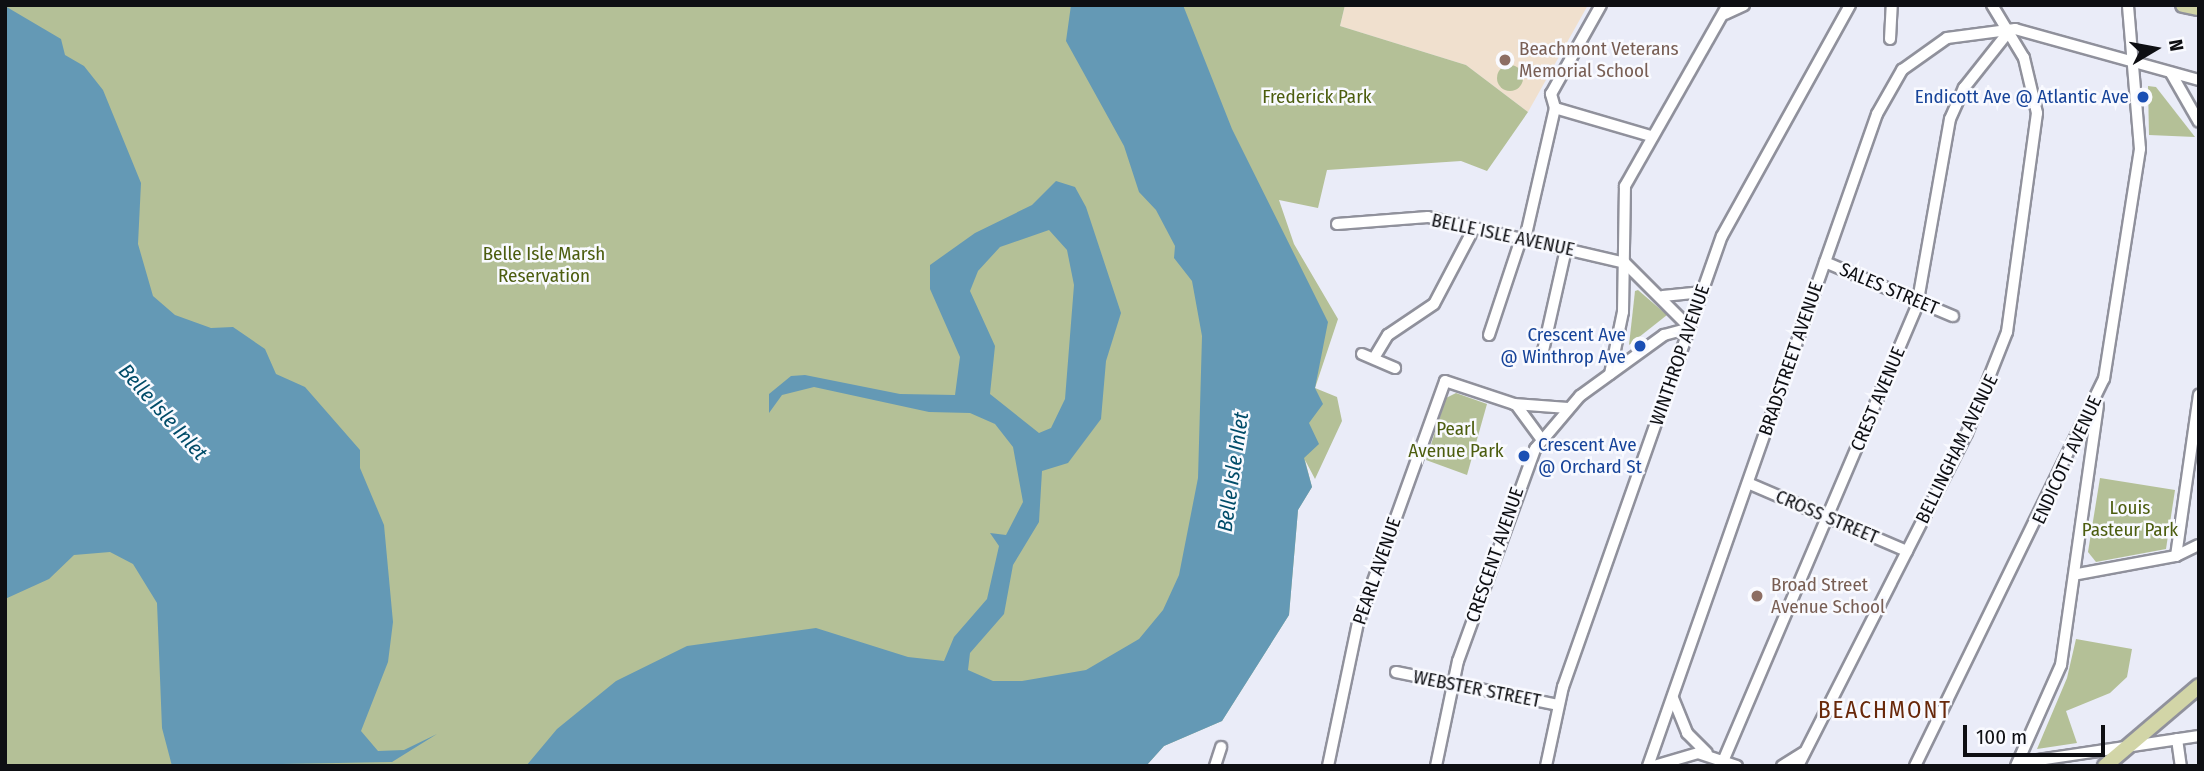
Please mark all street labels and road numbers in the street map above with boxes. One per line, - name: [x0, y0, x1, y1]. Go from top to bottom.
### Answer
- street label: BELLE ISLE AVENUE: [1429, 209, 1577, 261]
- street label: SALES STREET: [1836, 258, 1942, 320]
- street label: BRADSTREET AVENUE: [1754, 279, 1828, 439]
- street label: WINTHROP AVENUE: [1645, 282, 1715, 428]
- street label: CREST AVENUE: [1846, 343, 1910, 455]
- street label: BELLINGHAM AVENUE: [1911, 371, 2003, 527]
- street label: ENDICOTT AVENUE: [2027, 392, 2107, 528]
- street label: CRESCENT AVENUE: [1461, 484, 1529, 626]
- street label: CROSS STREET: [1772, 485, 1882, 549]
- street label: PEARL AVENUE: [1348, 514, 1406, 628]
- street label: WEBSTER STREET: [1411, 665, 1543, 713]

